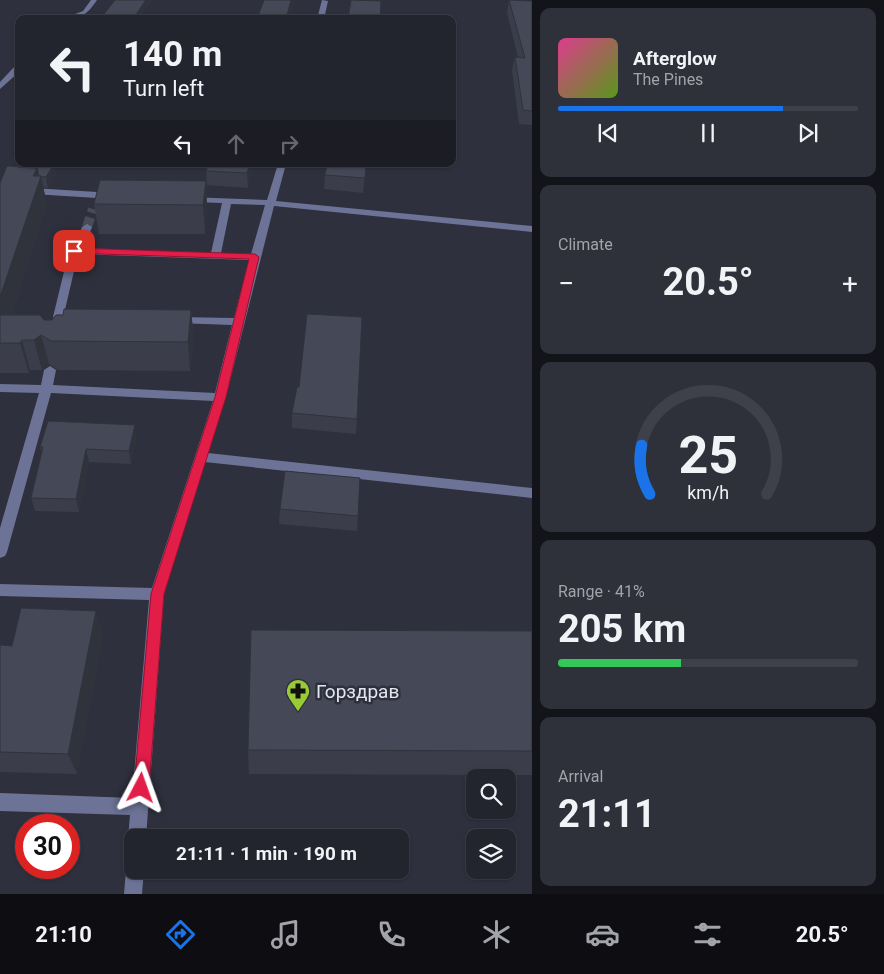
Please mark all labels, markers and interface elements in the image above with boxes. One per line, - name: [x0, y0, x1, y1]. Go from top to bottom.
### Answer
- text: 140 m: [123, 34, 222, 75]
- icon: left: [40, 35, 105, 100]
- text: Afterglow: [633, 47, 717, 70]
- text: The Pines: [633, 70, 703, 89]
- text: Turn left: [123, 76, 204, 101]
- icon: previous: [594, 119, 622, 147]
- icon: pause: [694, 119, 722, 147]
- icon: next: [794, 119, 822, 147]
- icon: left: [169, 130, 197, 158]
- icon: ahead: [222, 130, 250, 158]
- icon: right: [275, 130, 303, 158]
- pin: [53, 230, 95, 272]
- text: Climate: [558, 235, 613, 254]
- icon: arrive: [60, 237, 88, 265]
- text: 20.5°: [662, 260, 754, 304]
- text: −: [558, 267, 574, 300]
- text: +: [842, 267, 858, 300]
- text: 25: [678, 425, 738, 486]
- text: km/h: [687, 482, 729, 503]
- text: Range · 41%: [558, 582, 645, 601]
- text: 205 km: [558, 607, 686, 651]
- pharmacy icon: Горздрав: [285, 678, 311, 712]
- place label: Горздрав: [316, 680, 399, 703]
- position arrow: [114, 761, 166, 813]
- text: Arrival: [558, 767, 603, 786]
- map controls: [466, 769, 516, 879]
- button: search: [466, 769, 516, 819]
- text: 21:11: [558, 792, 656, 836]
- speed limit sign: 30: [15, 814, 80, 879]
- button: layers: [466, 829, 516, 879]
- text: 21:11 · 1 min · 190 m: [176, 842, 357, 865]
- icon: directions: [163, 917, 198, 952]
- icon: music: [268, 917, 303, 952]
- icon: phone: [374, 917, 409, 952]
- icon: climate: [479, 917, 514, 952]
- icon: car: [585, 917, 620, 952]
- icon: filters: [690, 917, 725, 952]
- text: 21:10: [35, 922, 92, 947]
- text: 20.5°: [796, 922, 849, 947]

